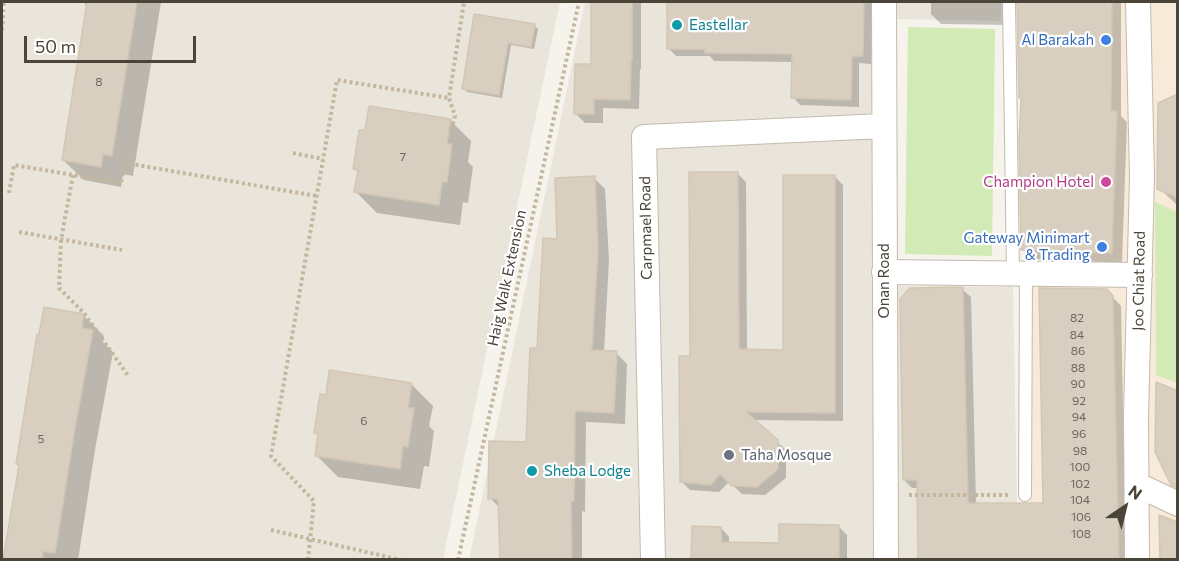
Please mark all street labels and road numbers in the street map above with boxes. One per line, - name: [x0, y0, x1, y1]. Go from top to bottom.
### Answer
- street label: Carpmael Road: [636, 176, 656, 280]
- street label: Haig Walk Extension: [484, 208, 530, 348]
- street label: Joo Chiat Road: [1129, 231, 1149, 331]
- street label: Onan Road: [875, 243, 893, 319]

